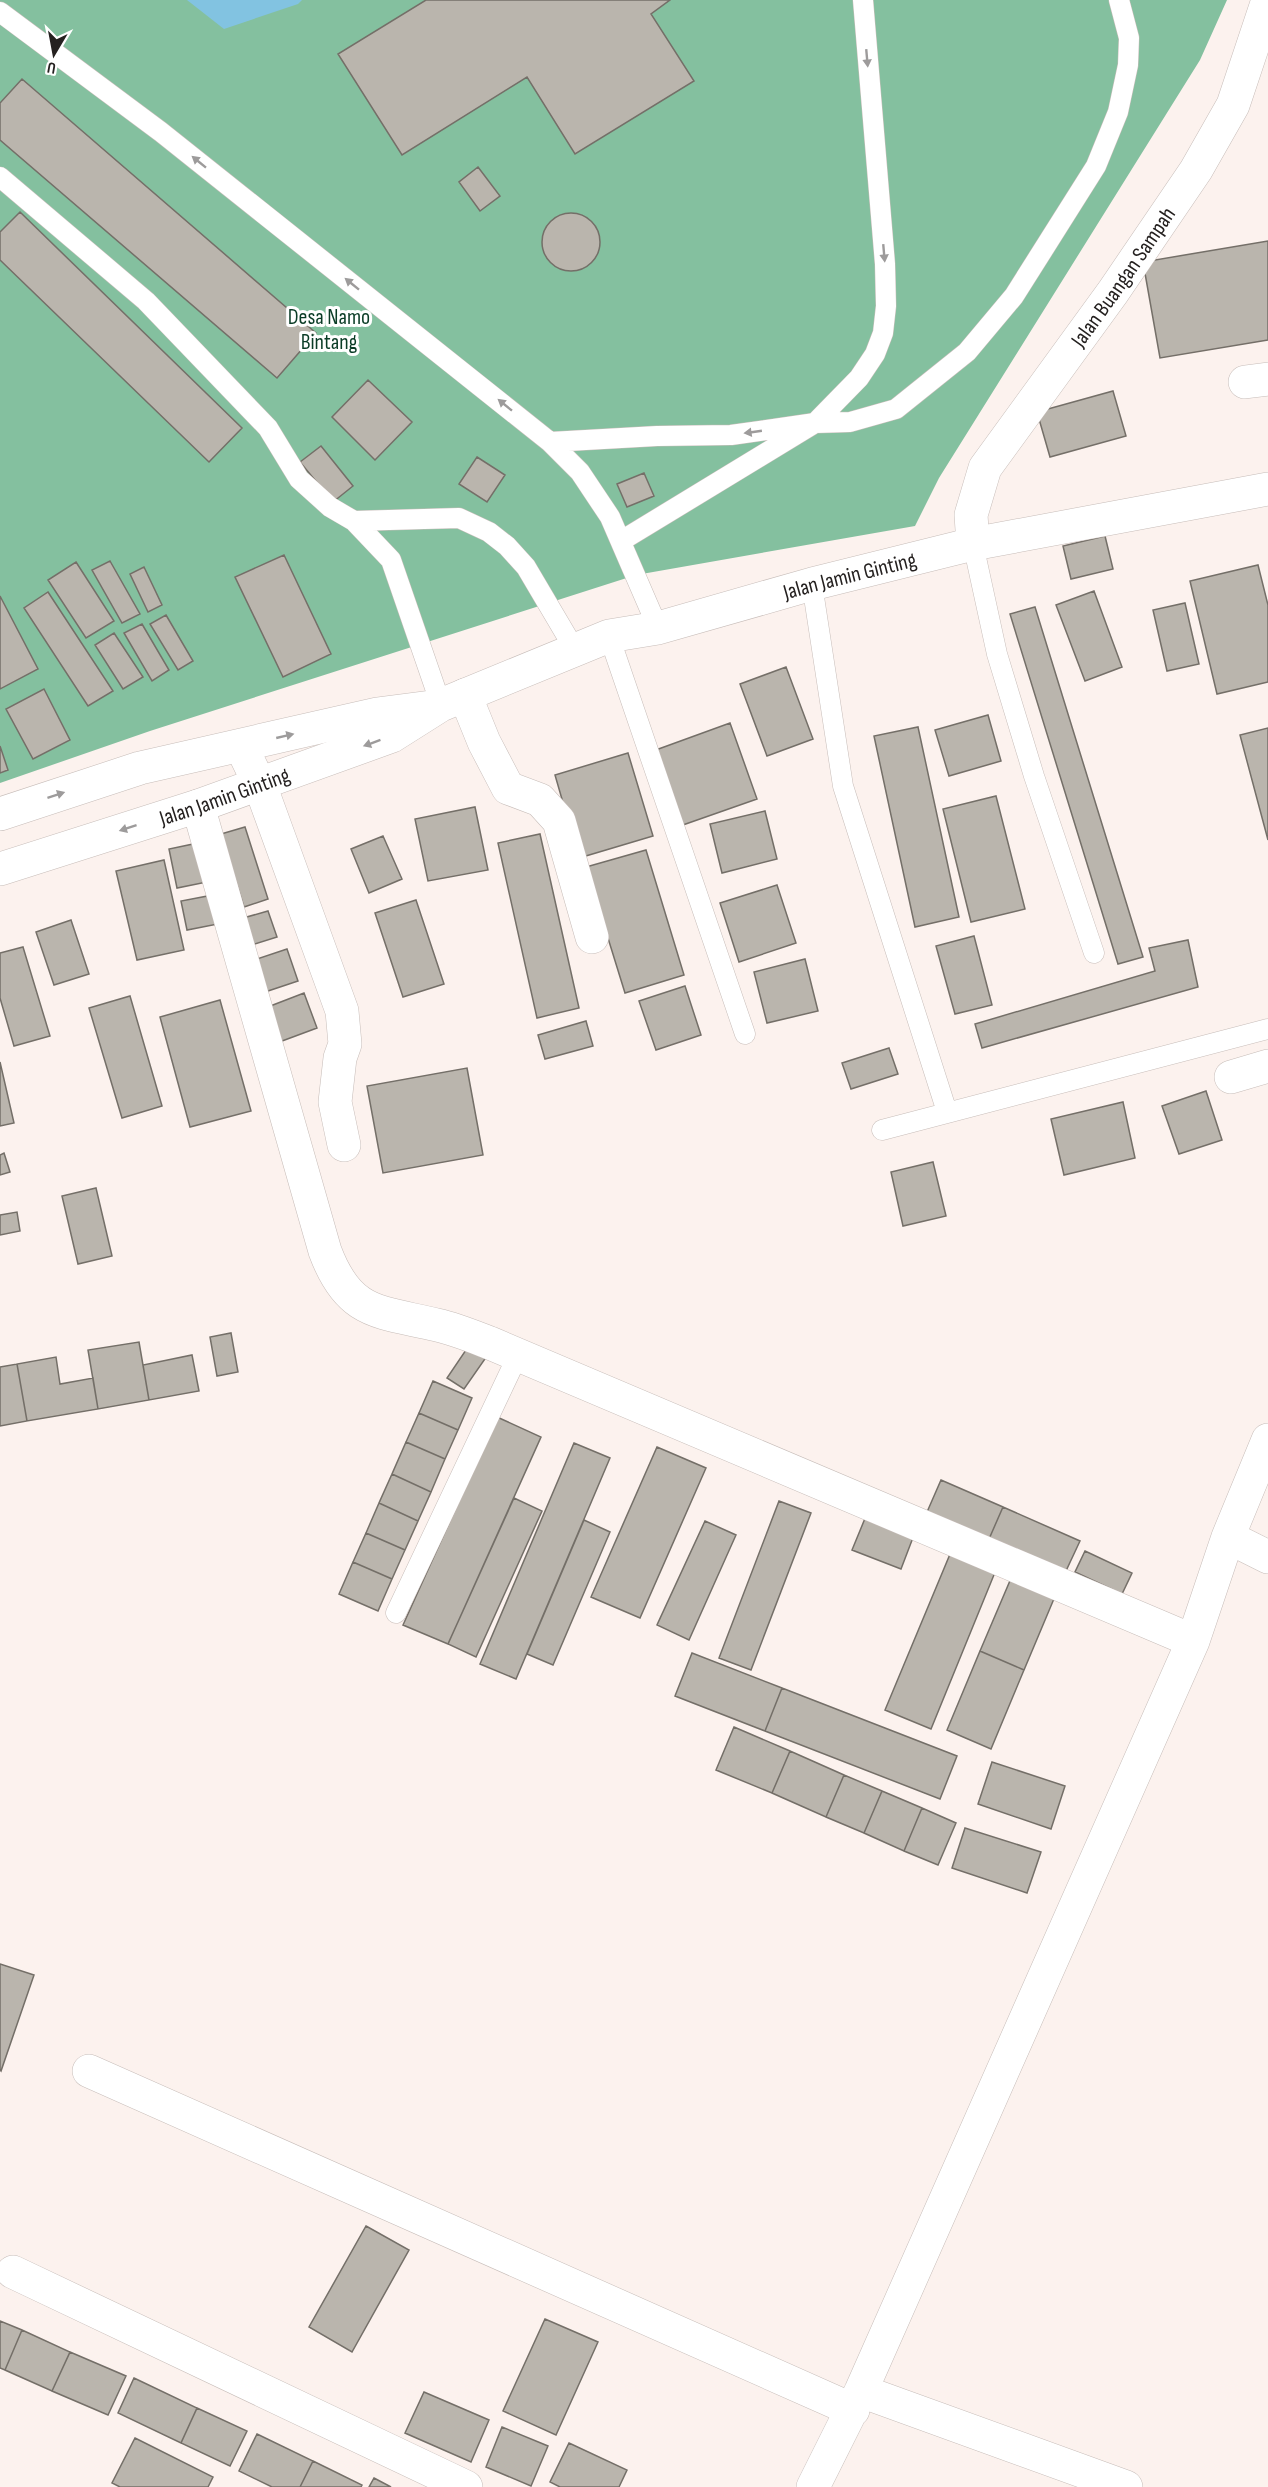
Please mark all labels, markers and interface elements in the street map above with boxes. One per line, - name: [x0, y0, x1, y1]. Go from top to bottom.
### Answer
- north arrow: [24, 24, 84, 84]
- one-way arrow: [863, 49, 872, 68]
- text: U: [46, 57, 57, 77]
- one-way arrow: [192, 157, 207, 169]
- street label: Jalan Buangan Sampah: [1065, 202, 1182, 353]
- one-way arrow: [879, 243, 889, 262]
- one-way arrow: [344, 277, 360, 290]
- park label: Desa Namo Bintang: [288, 304, 370, 356]
- one-way arrow: [497, 400, 512, 412]
- one-way arrow: [743, 428, 762, 437]
- street label: Jalan Jamin Ginting: [779, 547, 919, 607]
- one-way arrow: [276, 730, 294, 740]
- one-way arrow: [363, 739, 381, 749]
- street label: Jalan Jamin Ginting: [155, 762, 294, 833]
- one-way arrow: [47, 790, 65, 800]
- one-way arrow: [119, 824, 137, 834]

